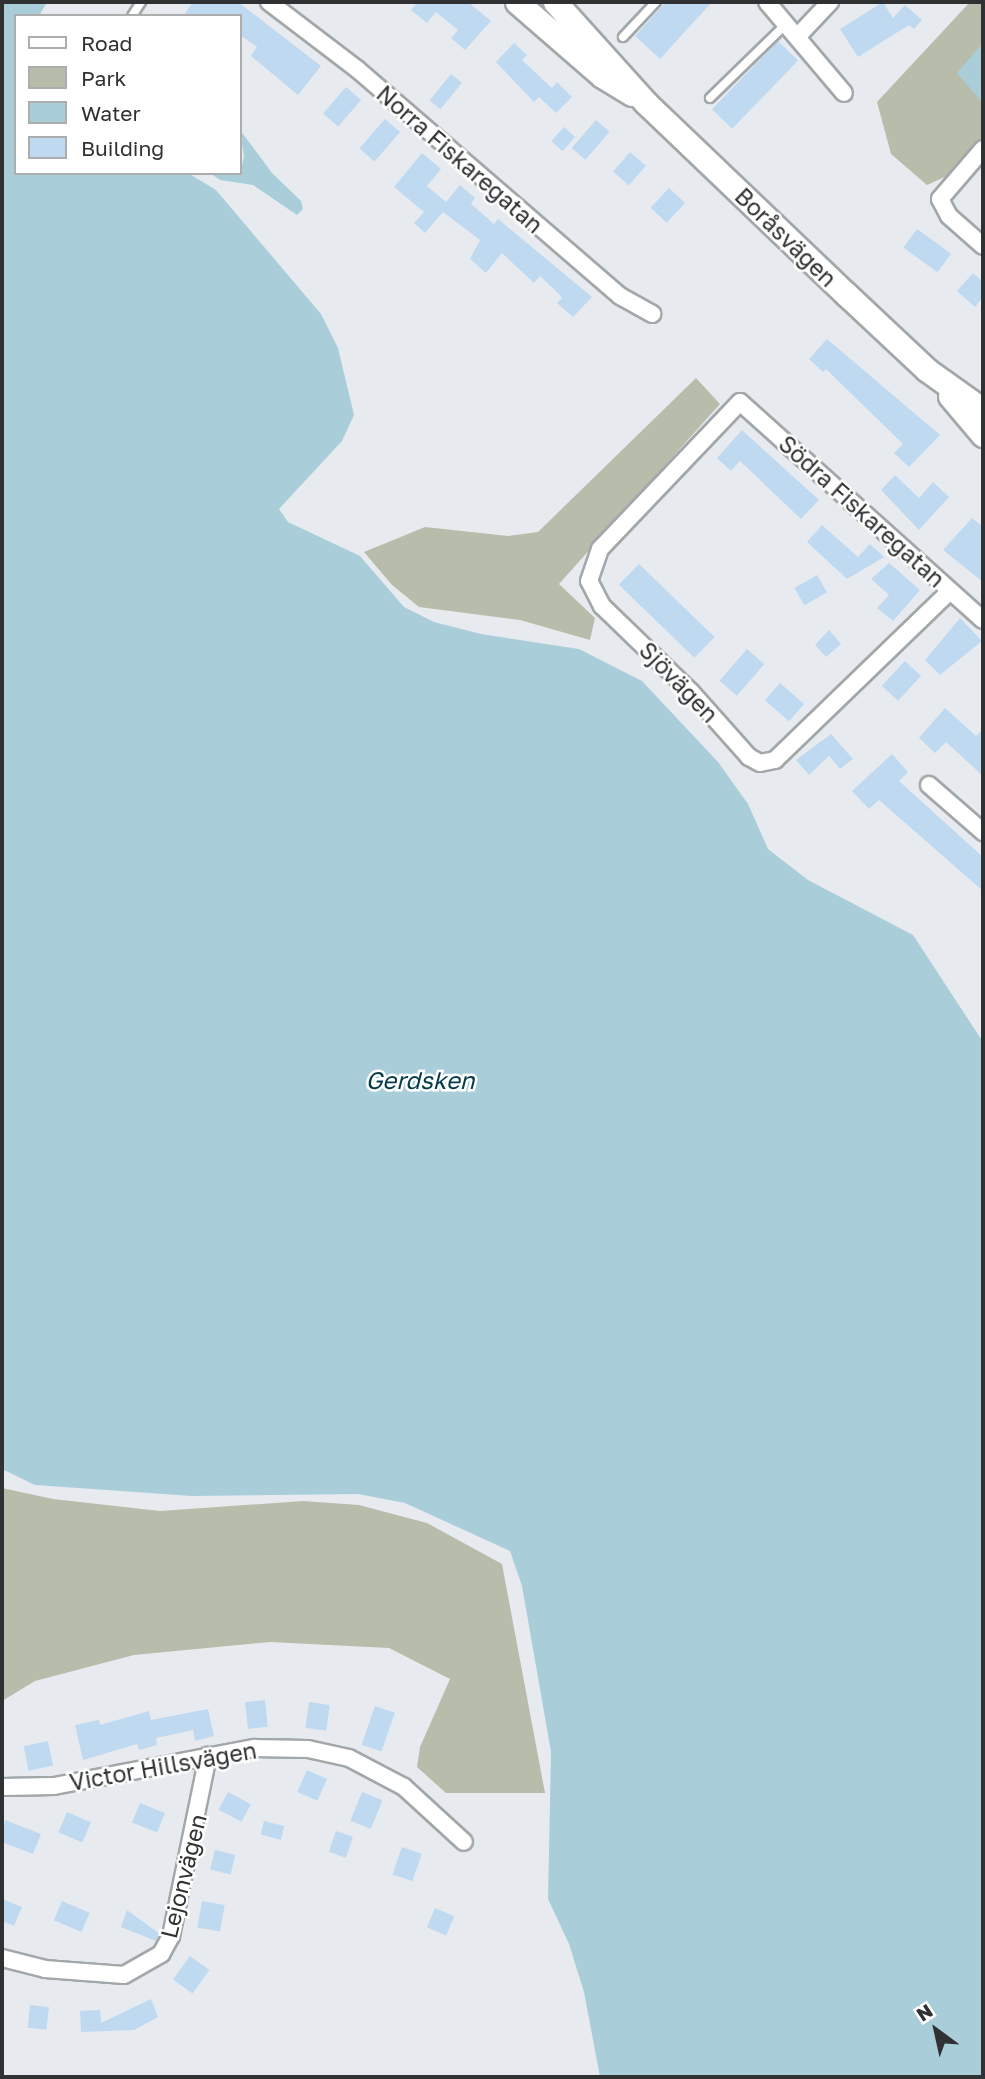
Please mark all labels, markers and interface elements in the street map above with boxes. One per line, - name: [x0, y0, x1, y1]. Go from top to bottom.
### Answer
- legend: [14, 14, 242, 175]
- text: Road: [81, 30, 132, 56]
- text: Park: [81, 65, 126, 91]
- street label: Norra Fiskaregatan: [371, 79, 549, 239]
- text: Water: [81, 100, 141, 126]
- text: Building: [81, 135, 164, 161]
- street label: Boråsvägen: [730, 182, 842, 292]
- street label: Södra Fiskaregatan: [774, 429, 950, 593]
- street label: Sjövägen: [634, 636, 724, 728]
- water label: Gerdsken: [365, 1066, 475, 1094]
- street label: Victor Hillsvägen: [67, 1736, 259, 1796]
- street label: Lejonvägen: [154, 1811, 212, 1941]
- north arrow: [901, 1995, 971, 2065]
- text: N: [912, 1998, 937, 2026]

